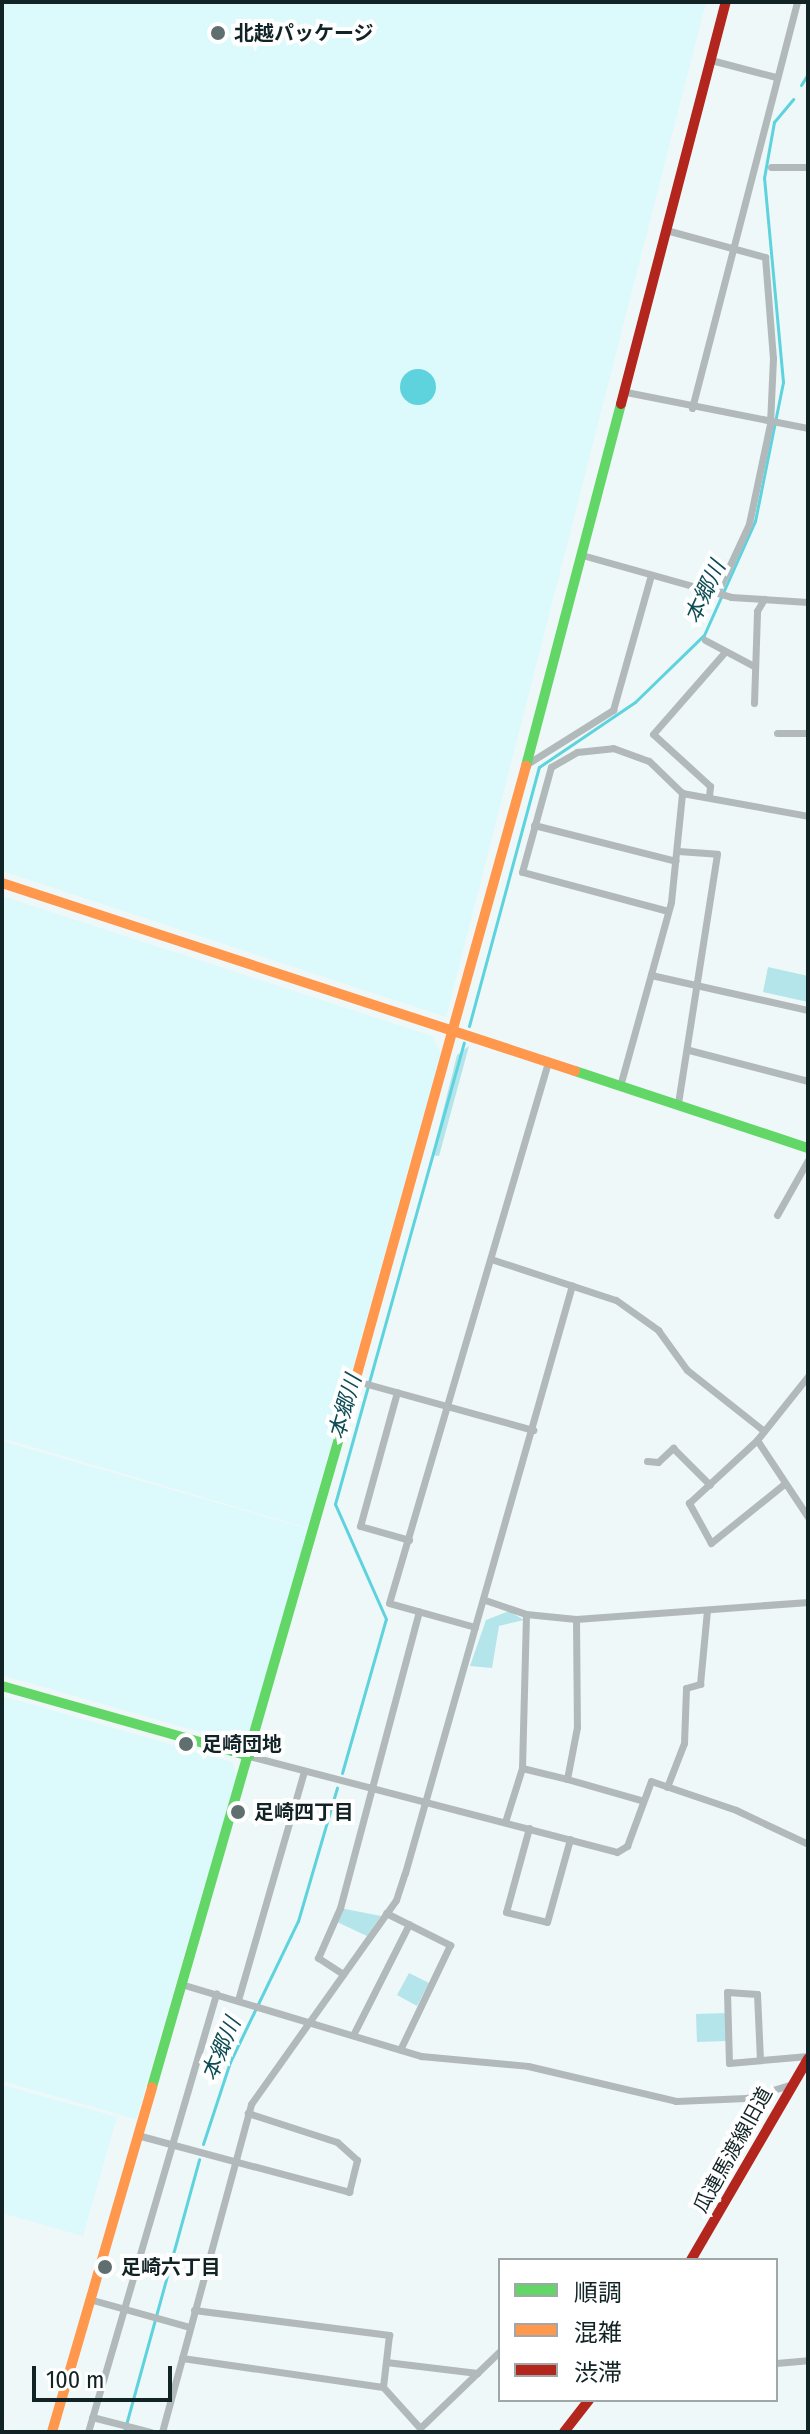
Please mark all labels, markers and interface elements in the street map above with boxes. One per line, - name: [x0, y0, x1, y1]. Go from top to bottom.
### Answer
- place label: 北越パッケージ: [234, 21, 374, 45]
- marker: 北越パッケージ: [209, 24, 227, 42]
- water label: 本郷川: [679, 557, 731, 627]
- water label: 本郷川: [323, 1372, 367, 1442]
- place label: 足崎団地: [202, 1732, 282, 1756]
- marker: 足崎団地: [177, 1735, 195, 1753]
- place label: 足崎四丁目: [254, 1800, 354, 1824]
- marker: 足崎四丁目: [229, 1803, 247, 1821]
- water label: 本郷川: [196, 2013, 246, 2085]
- street label: 瓜連馬渡線旧道: [689, 2083, 777, 2217]
- place label: 足崎六丁目: [121, 2255, 221, 2279]
- marker: 足崎六丁目: [96, 2258, 114, 2276]
- legend: [498, 2258, 778, 2402]
- text: 順調: [574, 2279, 622, 2307]
- text: 混雑: [574, 2319, 622, 2347]
- scale bar: [36, 2350, 176, 2400]
- text: 渋滞: [574, 2359, 622, 2387]
- text: 100 m: [46, 2366, 104, 2394]

